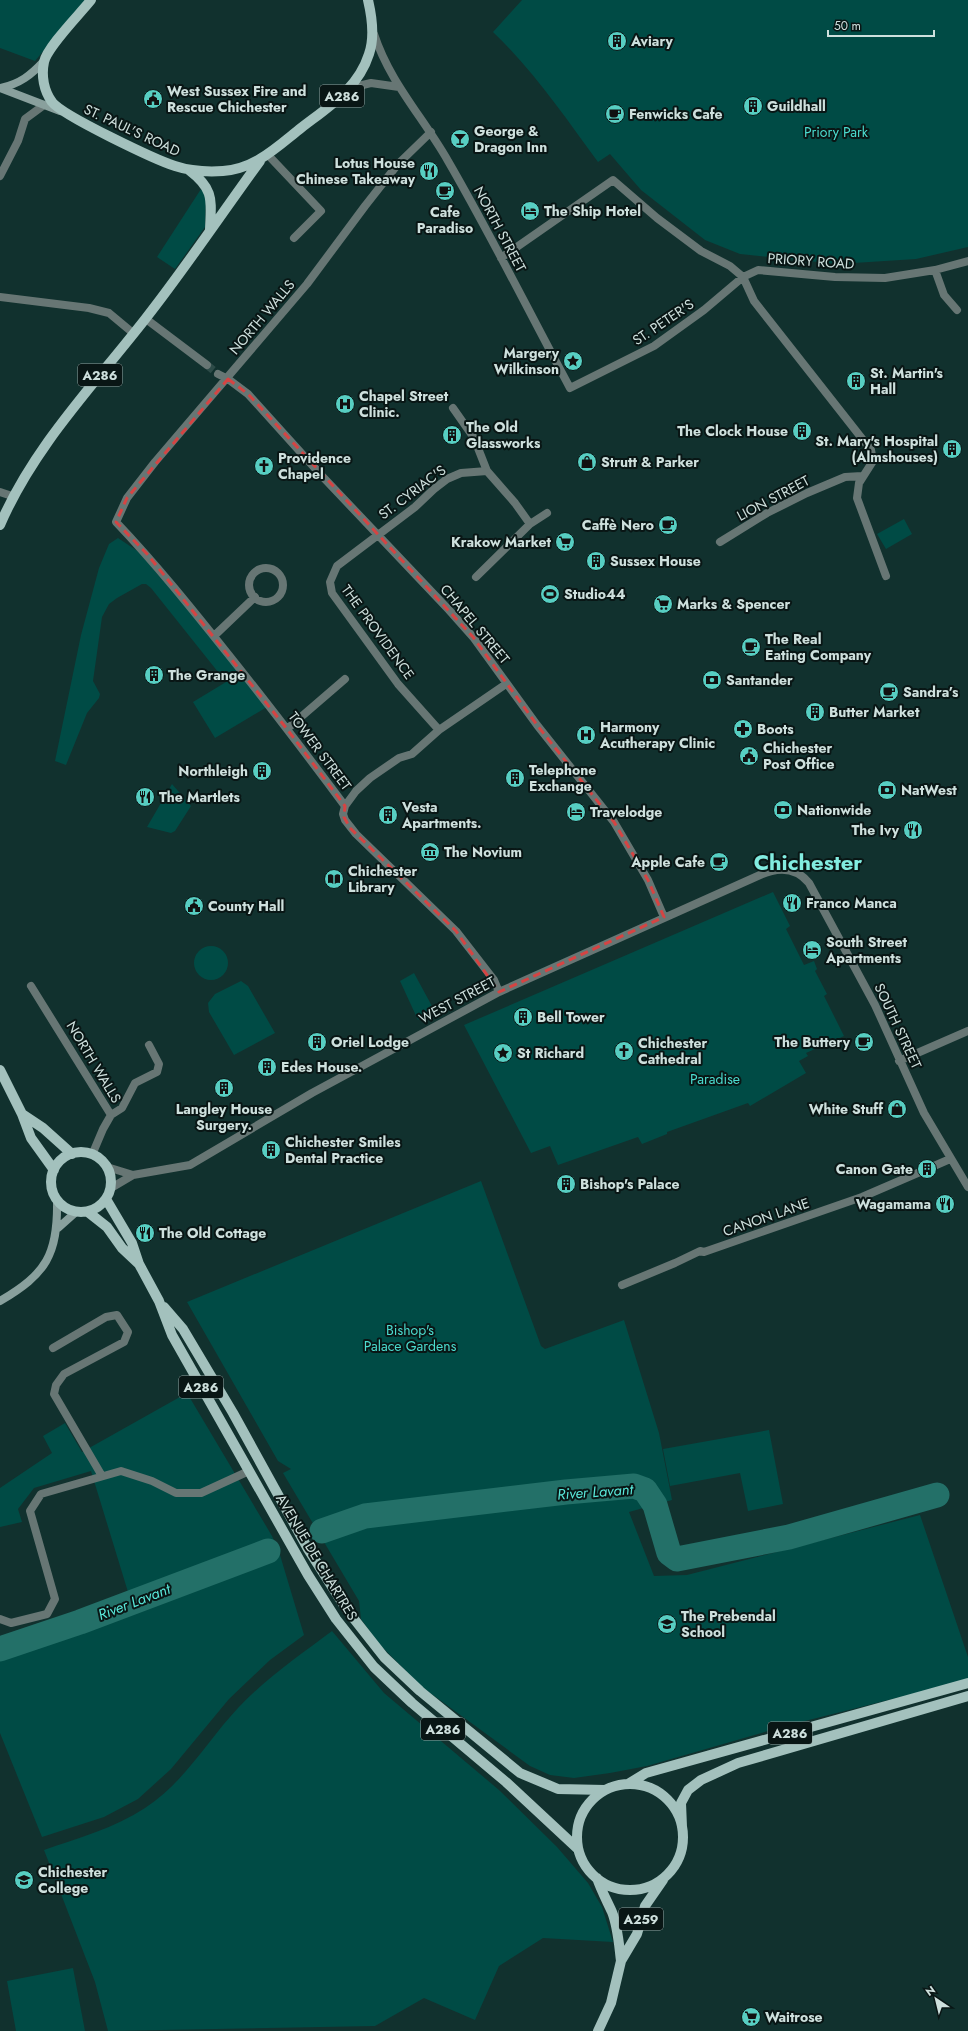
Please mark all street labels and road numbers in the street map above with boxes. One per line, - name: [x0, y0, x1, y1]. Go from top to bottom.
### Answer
- road number: A286: [320, 85, 364, 107]
- street label: ST. PAUL'S ROAD: [81, 99, 183, 161]
- street label: NORTH STREET: [469, 183, 531, 276]
- street label: PRIORY ROAD: [767, 248, 855, 274]
- street label: NORTH WALLS: [225, 275, 300, 359]
- street label: ST. PETER'S: [628, 294, 698, 350]
- road number: A286: [78, 364, 122, 386]
- street label: ST. CYRIAC'S: [374, 460, 450, 524]
- street label: LION STREET: [733, 470, 813, 526]
- street label: CHAPEL STREET: [436, 580, 515, 669]
- street label: THE PROVIDENCE: [337, 581, 419, 683]
- street label: TOWER STREET: [284, 707, 357, 795]
- street label: WEST STREET: [415, 971, 499, 1029]
- street label: SOUTH STREET: [869, 980, 927, 1072]
- street label: NORTH WALLS: [62, 1017, 127, 1107]
- street label: CANON LANE: [720, 1193, 812, 1241]
- road number: A286: [179, 1376, 223, 1398]
- street label: AVENUE DE CHARTRES: [271, 1490, 363, 1624]
- road number: A286: [421, 1718, 465, 1740]
- road number: A286: [768, 1722, 812, 1744]
- road number: A259: [619, 1908, 663, 1930]

